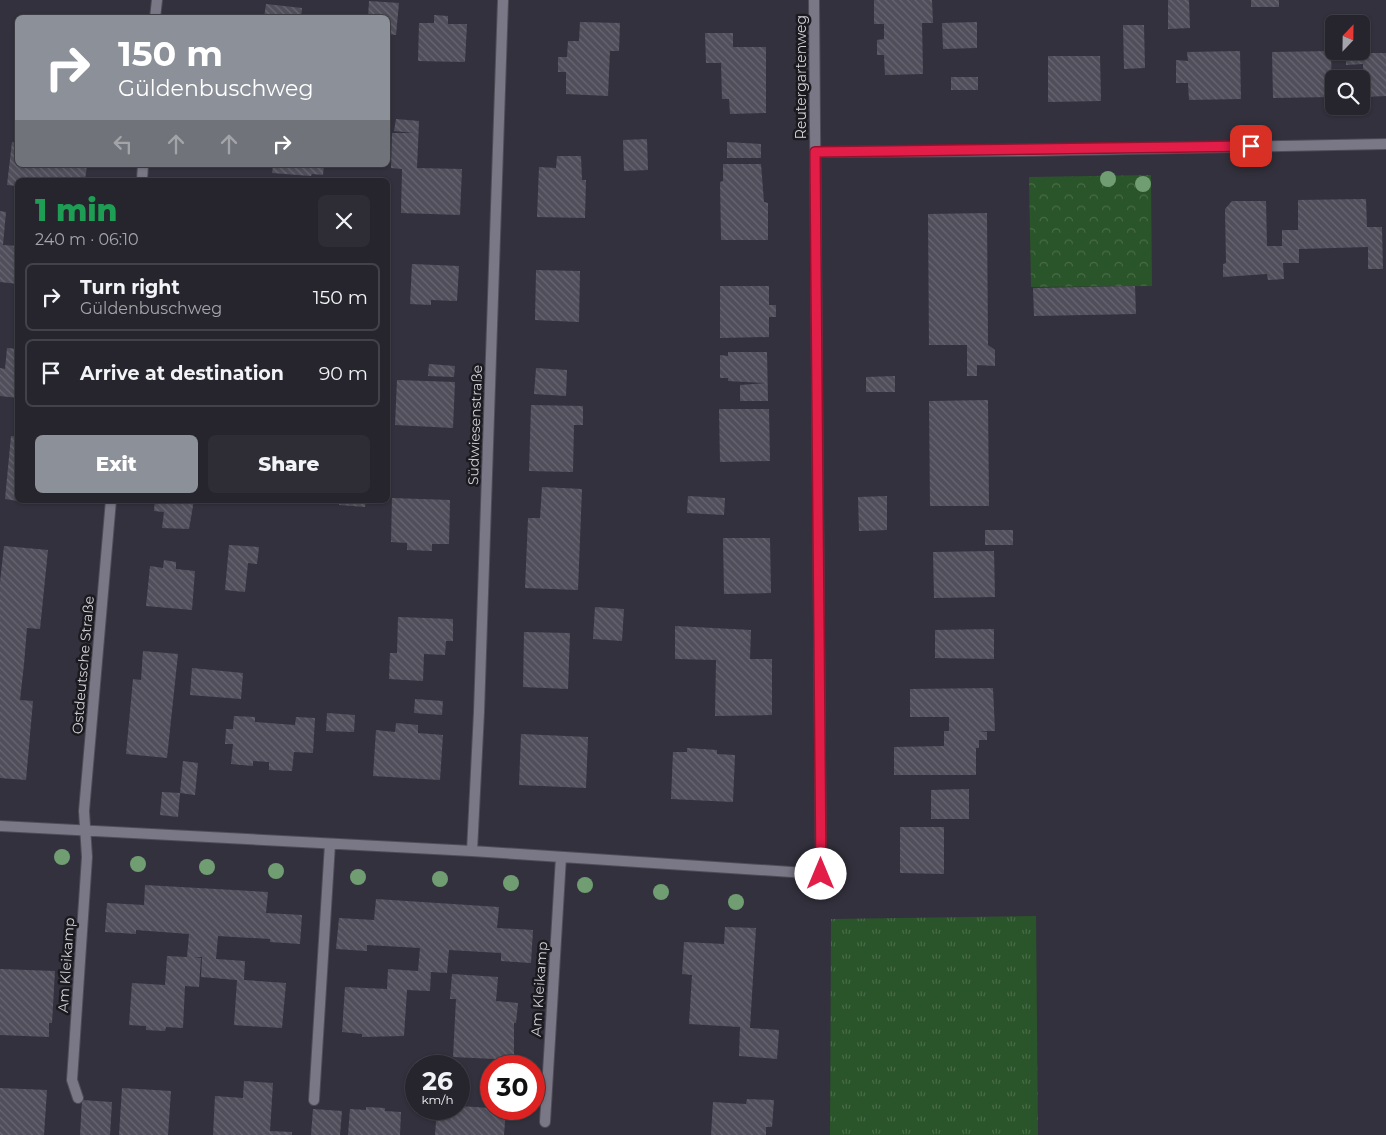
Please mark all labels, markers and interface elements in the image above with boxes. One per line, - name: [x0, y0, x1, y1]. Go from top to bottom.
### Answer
- street label: Reutergartenweg: [792, 15, 810, 139]
- north arrow: [1325, 15, 1370, 60]
- map controls: [1325, 15, 1370, 115]
- text: 150 m: [118, 32, 223, 75]
- icon: right: [35, 35, 100, 100]
- button: search: [1325, 70, 1370, 115]
- text: Güldenbuschweg: [118, 75, 313, 102]
- pin: [1230, 125, 1272, 167]
- icon: left: [109, 130, 137, 158]
- icon: ahead: [162, 130, 190, 158]
- icon: ahead: [215, 130, 243, 158]
- icon: right: [268, 130, 296, 158]
- icon: arrive: [1237, 132, 1265, 160]
- text: 1 min: [35, 192, 118, 229]
- button: close: [318, 195, 370, 247]
- text: 240 m · 06:10: [35, 230, 139, 249]
- text: Turn right: [80, 276, 180, 299]
- icon: right: [37, 283, 65, 311]
- text: 150 m: [313, 286, 368, 309]
- text: Güldenbuschweg: [80, 299, 222, 318]
- icon: arrive: [37, 359, 65, 387]
- text: Arrive at destination: [80, 362, 284, 385]
- text: 90 m: [319, 362, 368, 385]
- street label: Südwiesenstraße: [464, 365, 486, 485]
- button: Exit: [35, 435, 198, 493]
- button: Share: [208, 435, 370, 493]
- street label: Ostdeutsche Straße: [68, 595, 98, 735]
- position arrow: [794, 847, 846, 899]
- street label: Am Kleikamp: [54, 917, 78, 1013]
- street label: Am Kleikamp: [527, 941, 551, 1037]
- speed limit sign: 30: [480, 1055, 545, 1120]
- text: 26: [422, 1066, 453, 1096]
- text: km/h: [421, 1092, 454, 1107]

